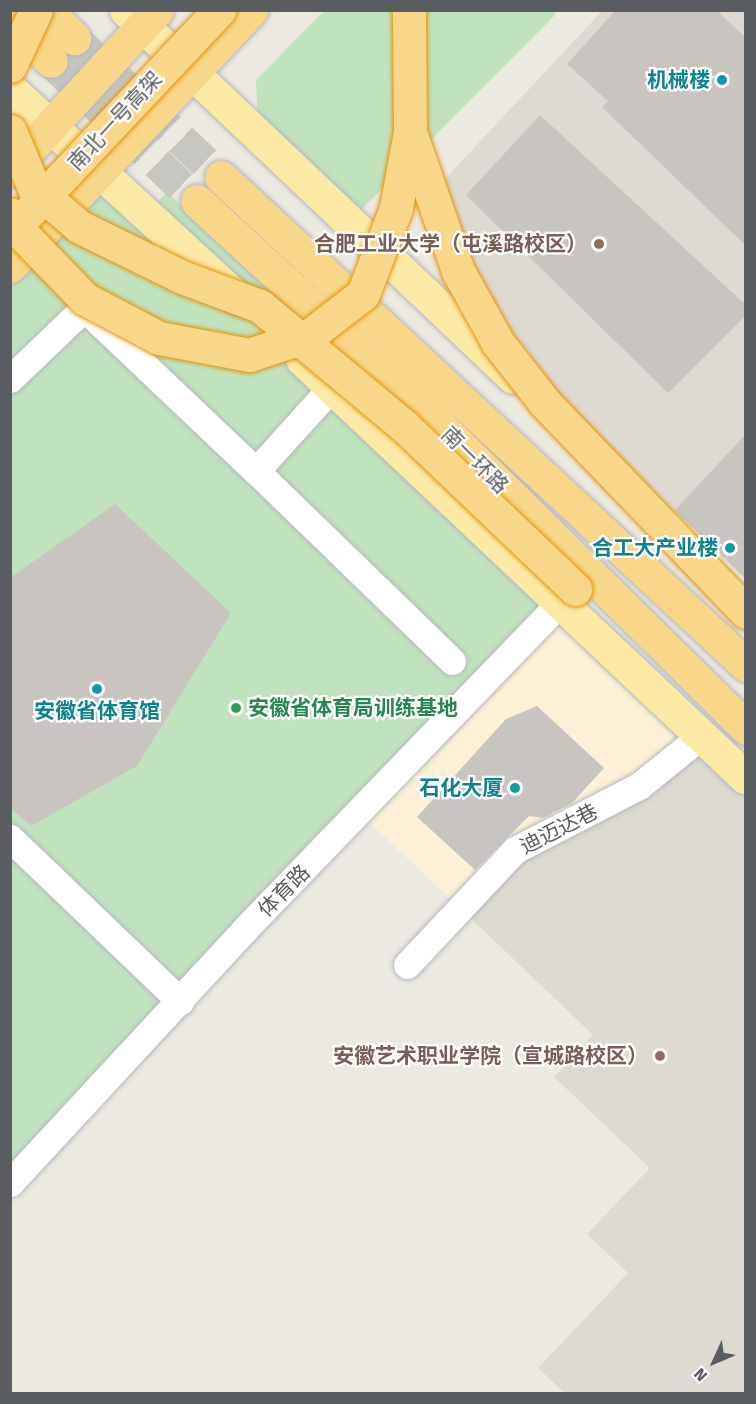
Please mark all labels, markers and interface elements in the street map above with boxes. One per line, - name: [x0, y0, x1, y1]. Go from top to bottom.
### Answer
- street label: 南北一号高架: [63, 66, 167, 176]
- place label: 机械楼: [647, 67, 710, 93]
- marker: 机械楼: [715, 73, 729, 87]
- place label: 合肥工业大学（屯溪路校区）: [314, 231, 587, 257]
- marker: 合肥工业大学（屯溪路校区）: [592, 237, 606, 251]
- street label: 南一环路: [436, 421, 514, 499]
- place label: 合工大产业楼: [592, 535, 718, 561]
- marker: 合工大产业楼: [723, 541, 737, 555]
- marker: 安徽省体育馆: [90, 682, 104, 696]
- place label: 安徽省体育局训练基地: [248, 695, 458, 721]
- place label: 安徽省体育馆: [34, 698, 160, 724]
- marker: 安徽省体育局训练基地: [229, 701, 243, 715]
- place label: 石化大厦: [419, 775, 503, 801]
- marker: 石化大厦: [508, 781, 522, 795]
- street label: 迪迈达巷: [516, 799, 602, 859]
- street label: 体育路: [253, 860, 315, 922]
- place label: 安徽艺术职业学院（宣城路校区）: [333, 1043, 648, 1069]
- marker: 安徽艺术职业学院（宣城路校区）: [653, 1049, 667, 1063]
- north arrow: [684, 1332, 744, 1392]
- text: N: [690, 1364, 711, 1385]

